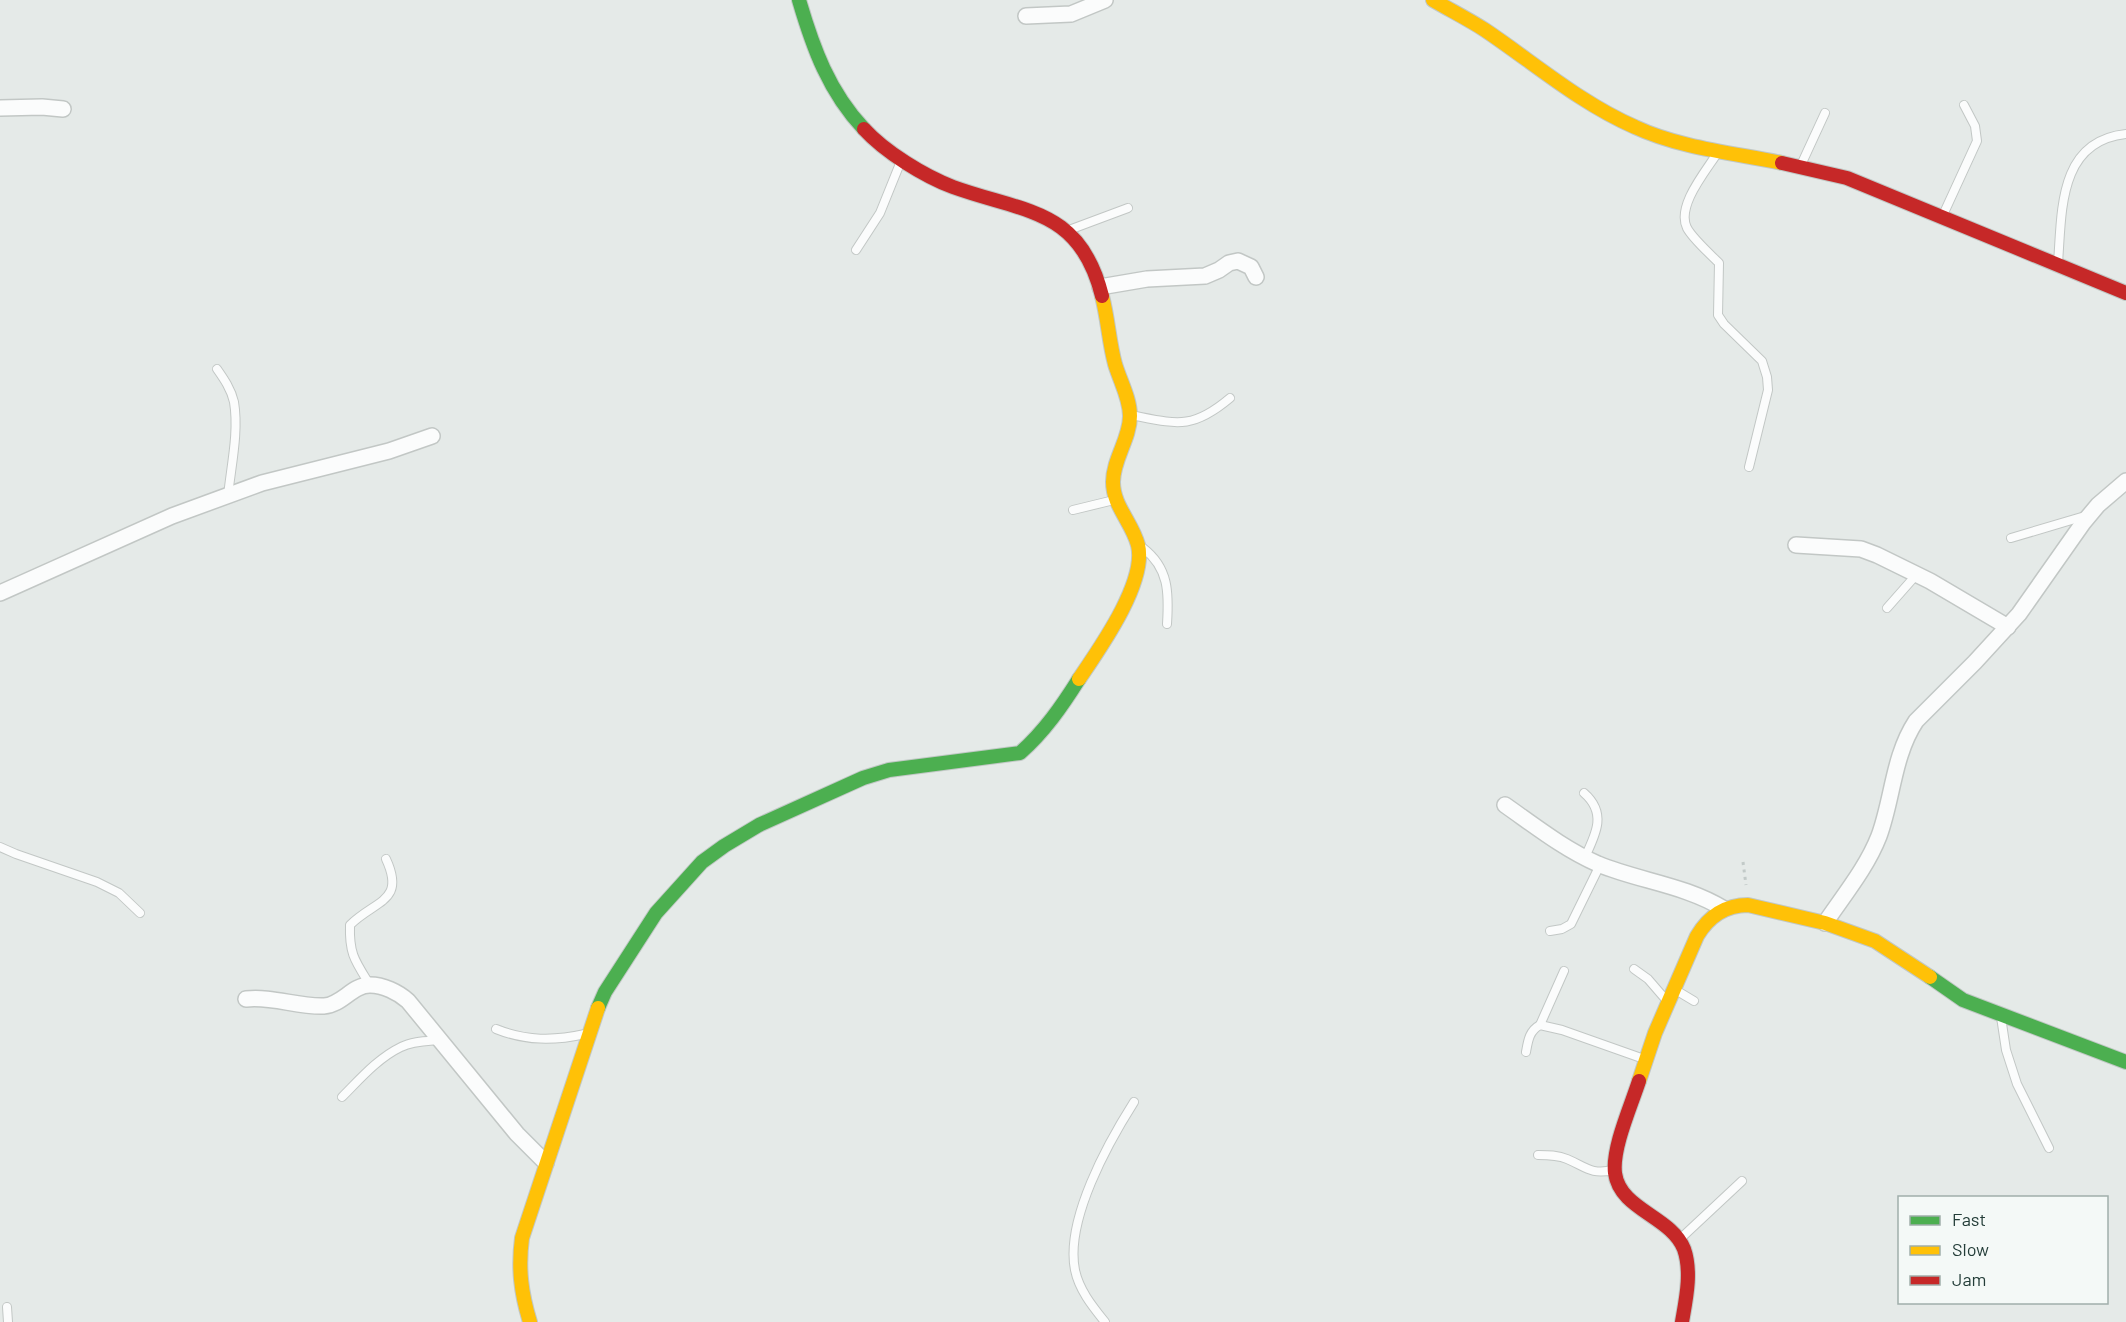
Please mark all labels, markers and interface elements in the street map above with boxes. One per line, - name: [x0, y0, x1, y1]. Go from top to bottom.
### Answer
- legend: [1898, 1196, 2108, 1304]
- text: Fast: [1952, 1208, 1986, 1230]
- text: Slow: [1952, 1238, 1989, 1260]
- text: Jam: [1952, 1268, 1986, 1290]

